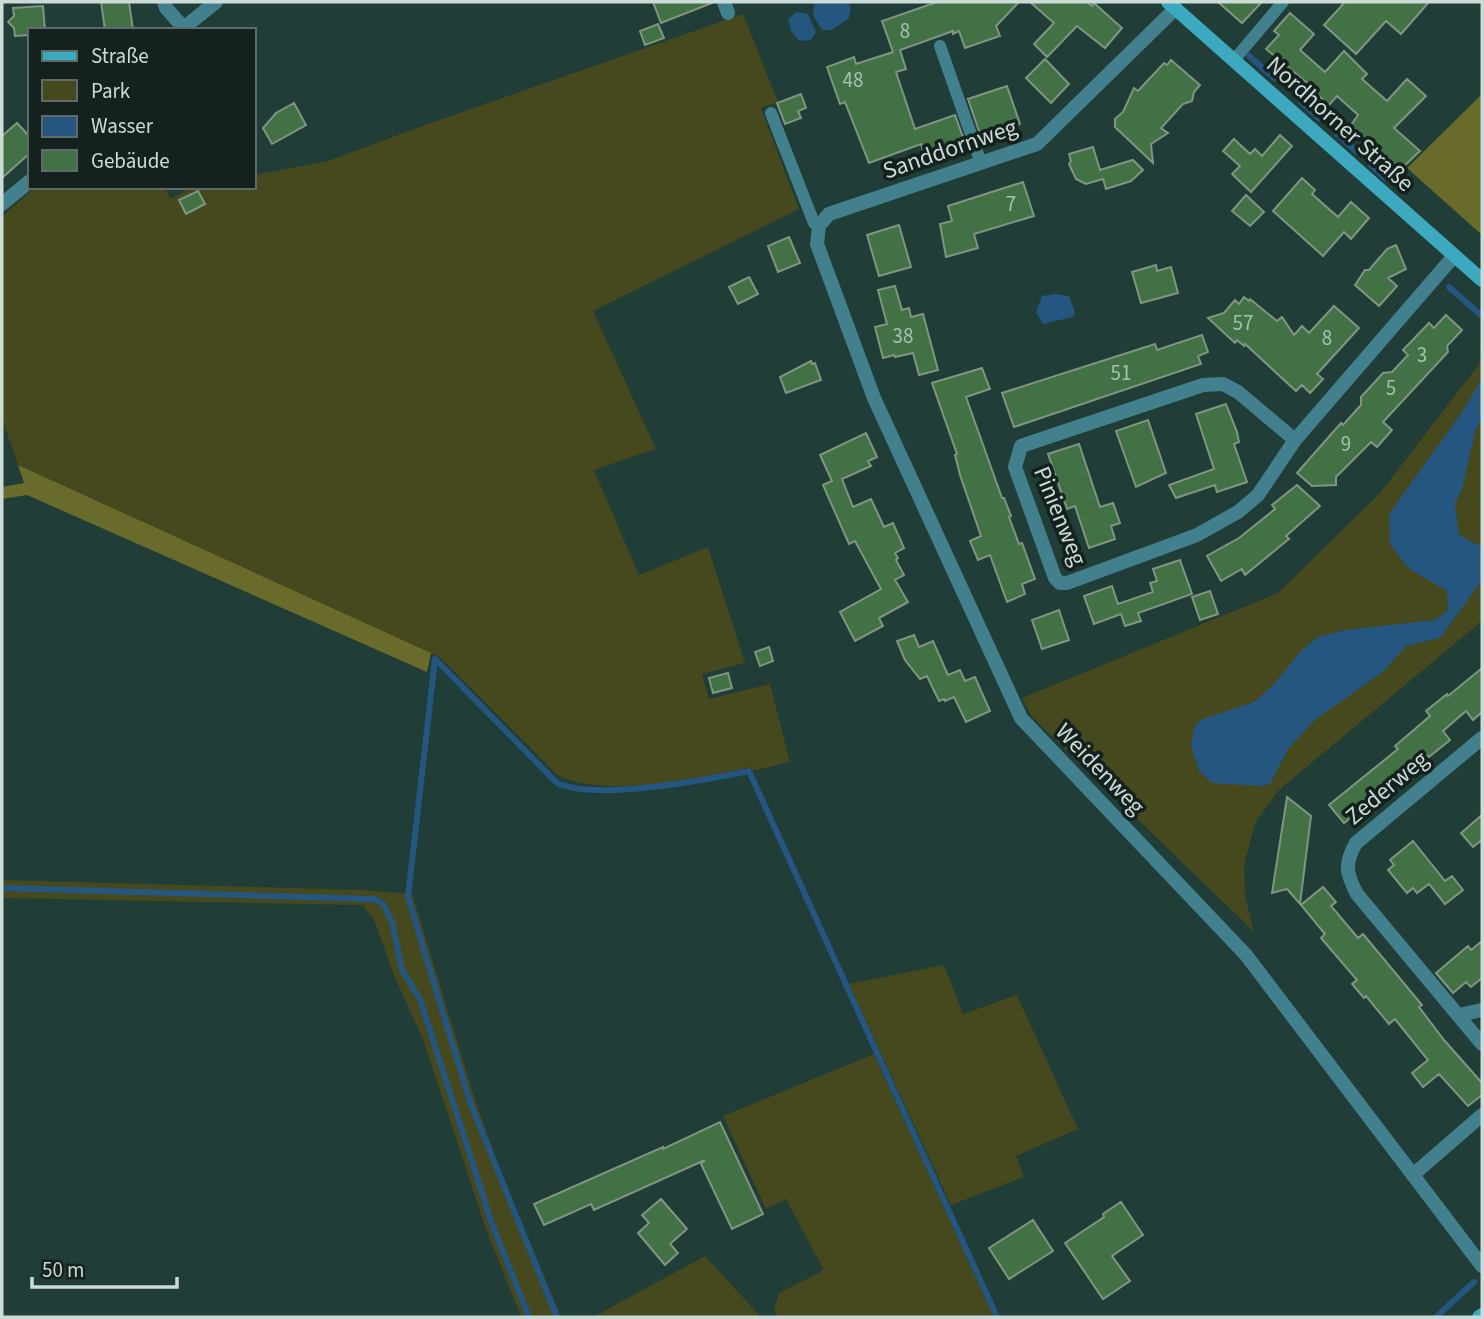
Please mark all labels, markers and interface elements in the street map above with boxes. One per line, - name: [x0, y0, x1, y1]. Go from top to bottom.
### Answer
- house number: 8: [900, 16, 910, 46]
- legend: [28, 28, 256, 189]
- text: Straße: [91, 41, 149, 71]
- street label: Nordhorner Straße: [1258, 48, 1422, 200]
- house number: 48: [843, 65, 863, 95]
- text: Park: [91, 76, 131, 106]
- street label: Sanddornweg: [878, 110, 1022, 188]
- text: Wasser: [91, 111, 154, 141]
- text: Gebäude: [91, 146, 170, 176]
- house number: 7: [1006, 189, 1016, 219]
- house number: 57: [1233, 308, 1253, 338]
- house number: 38: [893, 321, 913, 351]
- house number: 8: [1322, 323, 1332, 353]
- house number: 3: [1417, 340, 1427, 370]
- house number: 51: [1111, 358, 1131, 388]
- house number: 5: [1386, 373, 1396, 403]
- house number: 9: [1341, 429, 1351, 459]
- street label: Pinienweg: [1024, 461, 1096, 571]
- street label: Weidenweg: [1047, 715, 1153, 823]
- street label: Zederweg: [1338, 743, 1436, 833]
- scale bar: [32, 1246, 177, 1290]
- text: 50 m: [42, 1255, 84, 1285]

